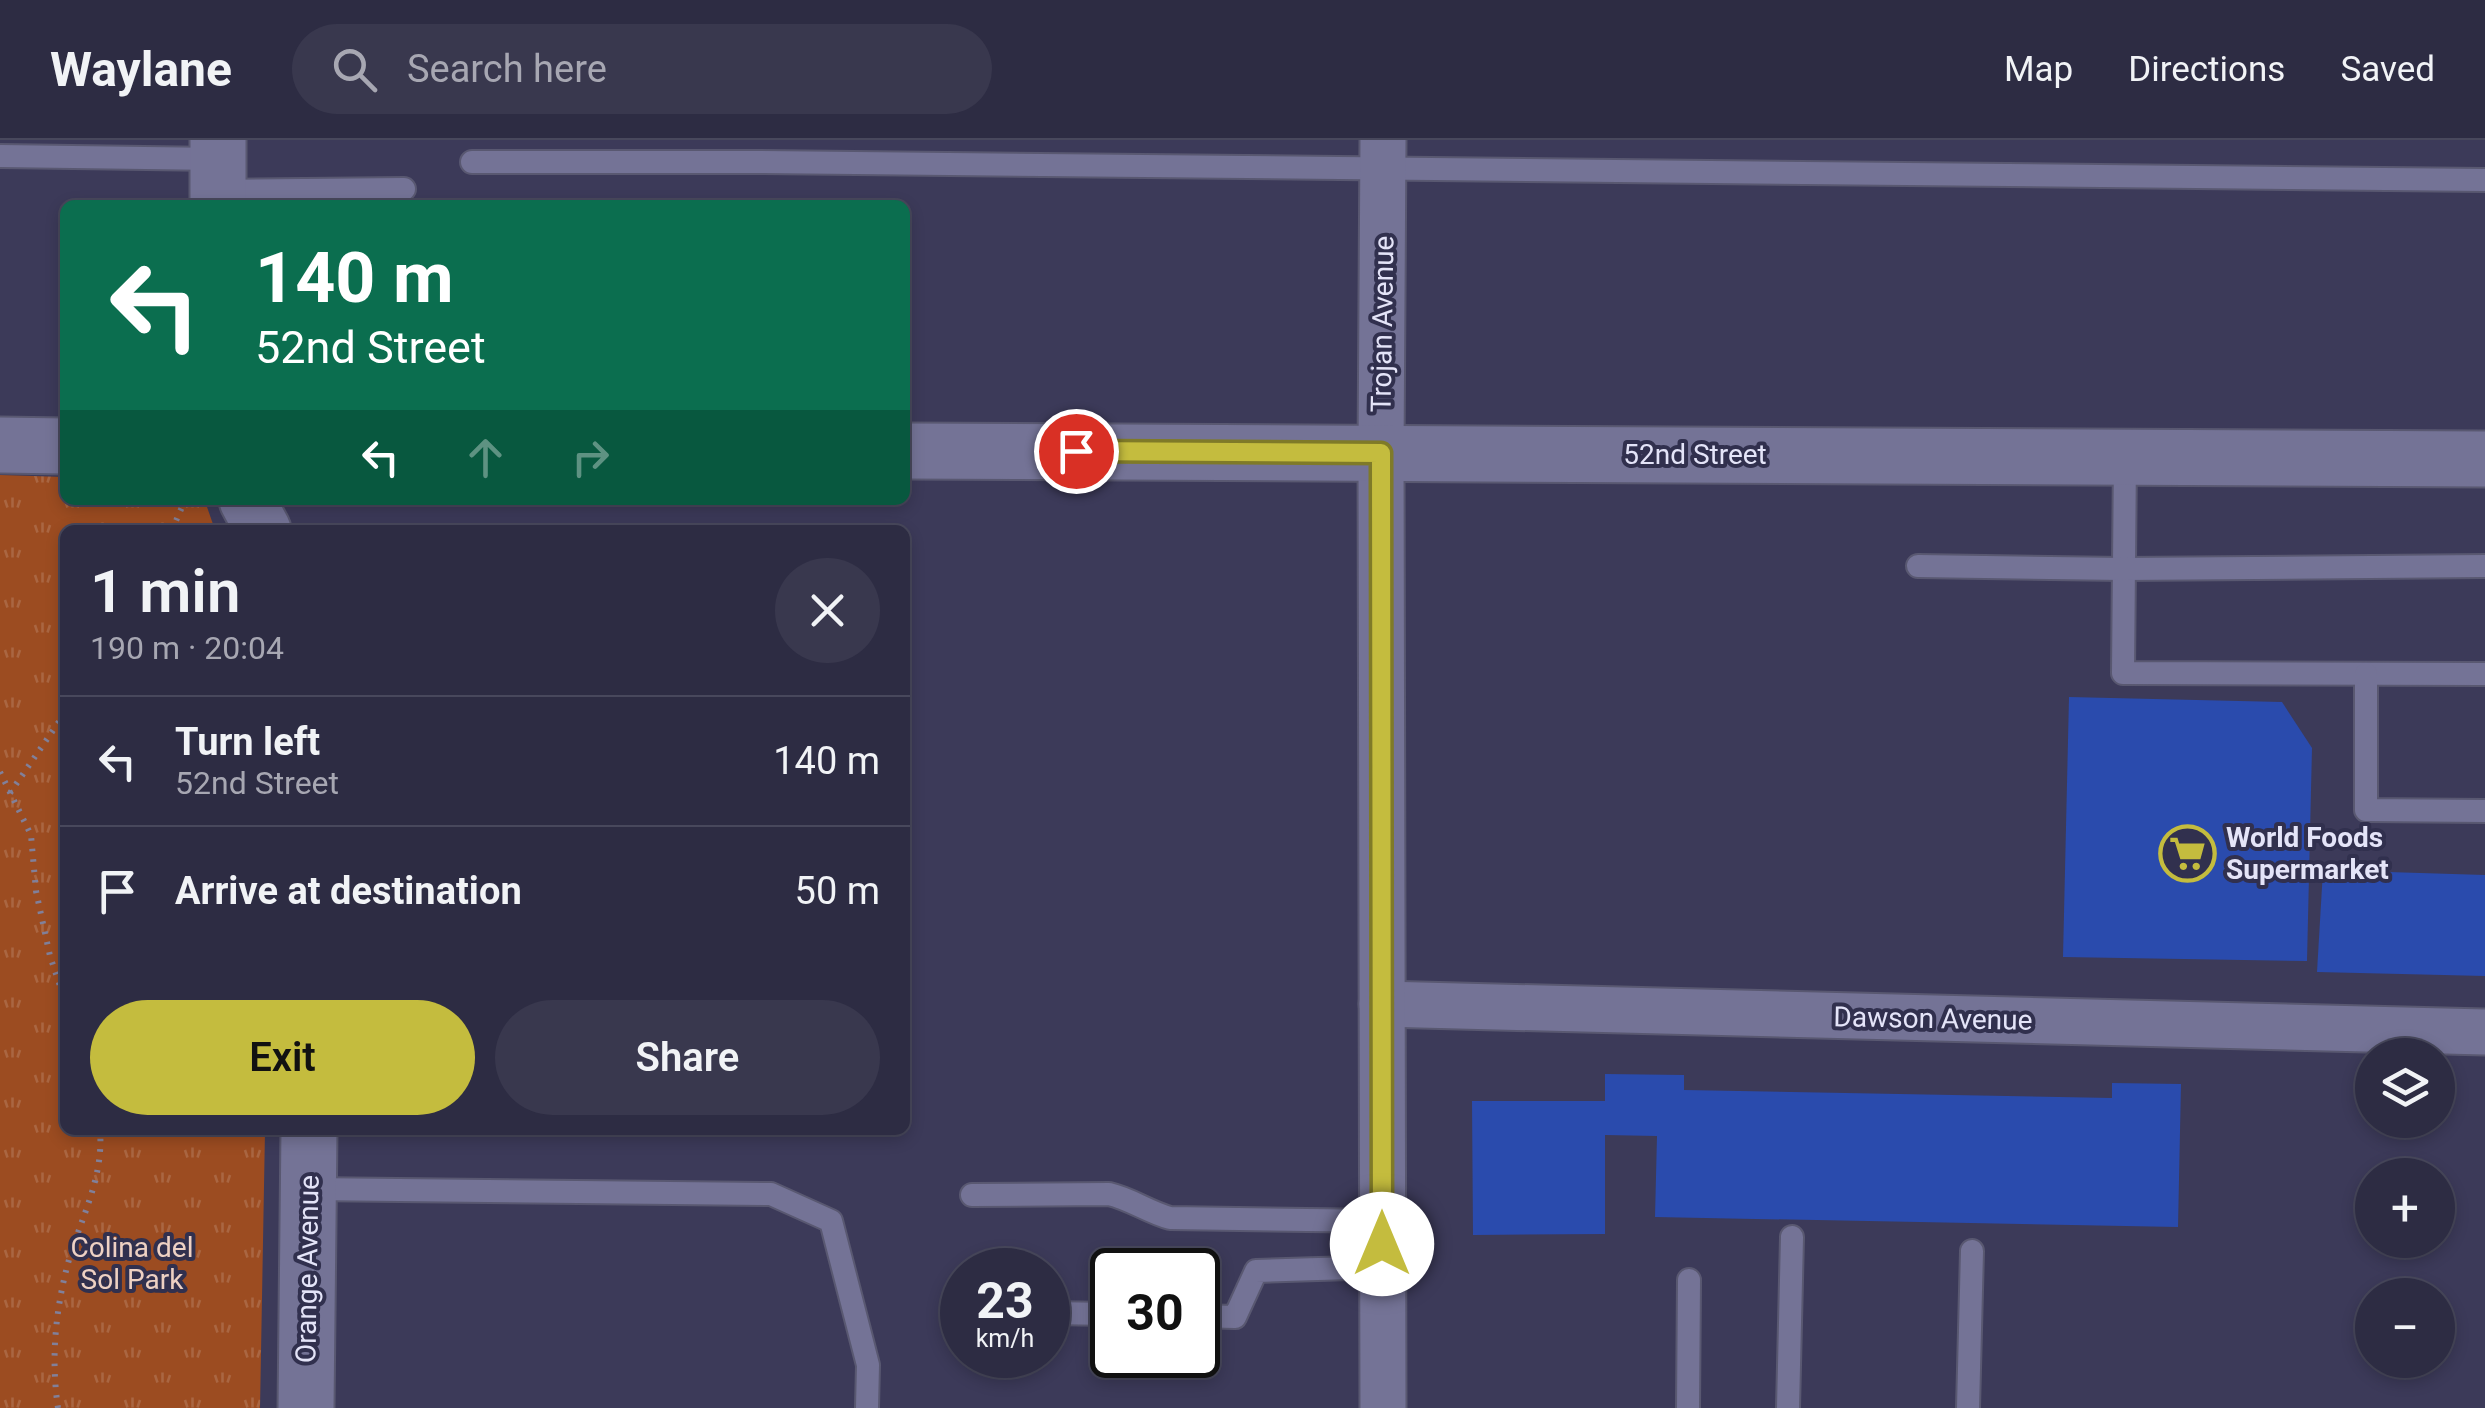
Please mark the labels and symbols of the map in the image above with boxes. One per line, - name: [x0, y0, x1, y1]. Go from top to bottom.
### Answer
- street label: Trojan Avenue: [1364, 235, 1401, 413]
- pin: [1034, 409, 1119, 494]
- street label: 52nd Street: [1623, 438, 1767, 471]
- place label: World Foods Supermarket: [2226, 821, 2389, 886]
- supermarket icon: World Foods Supermarket: [2157, 823, 2217, 883]
- street label: Dawson Avenue: [1833, 1000, 2033, 1037]
- street label: Orange Avenue: [289, 1175, 326, 1363]
- position arrow: [1330, 1192, 1434, 1296]
- park label: Colina del Sol Park: [71, 1231, 193, 1296]
- speed limit sign: 30: [1090, 1248, 1220, 1378]

